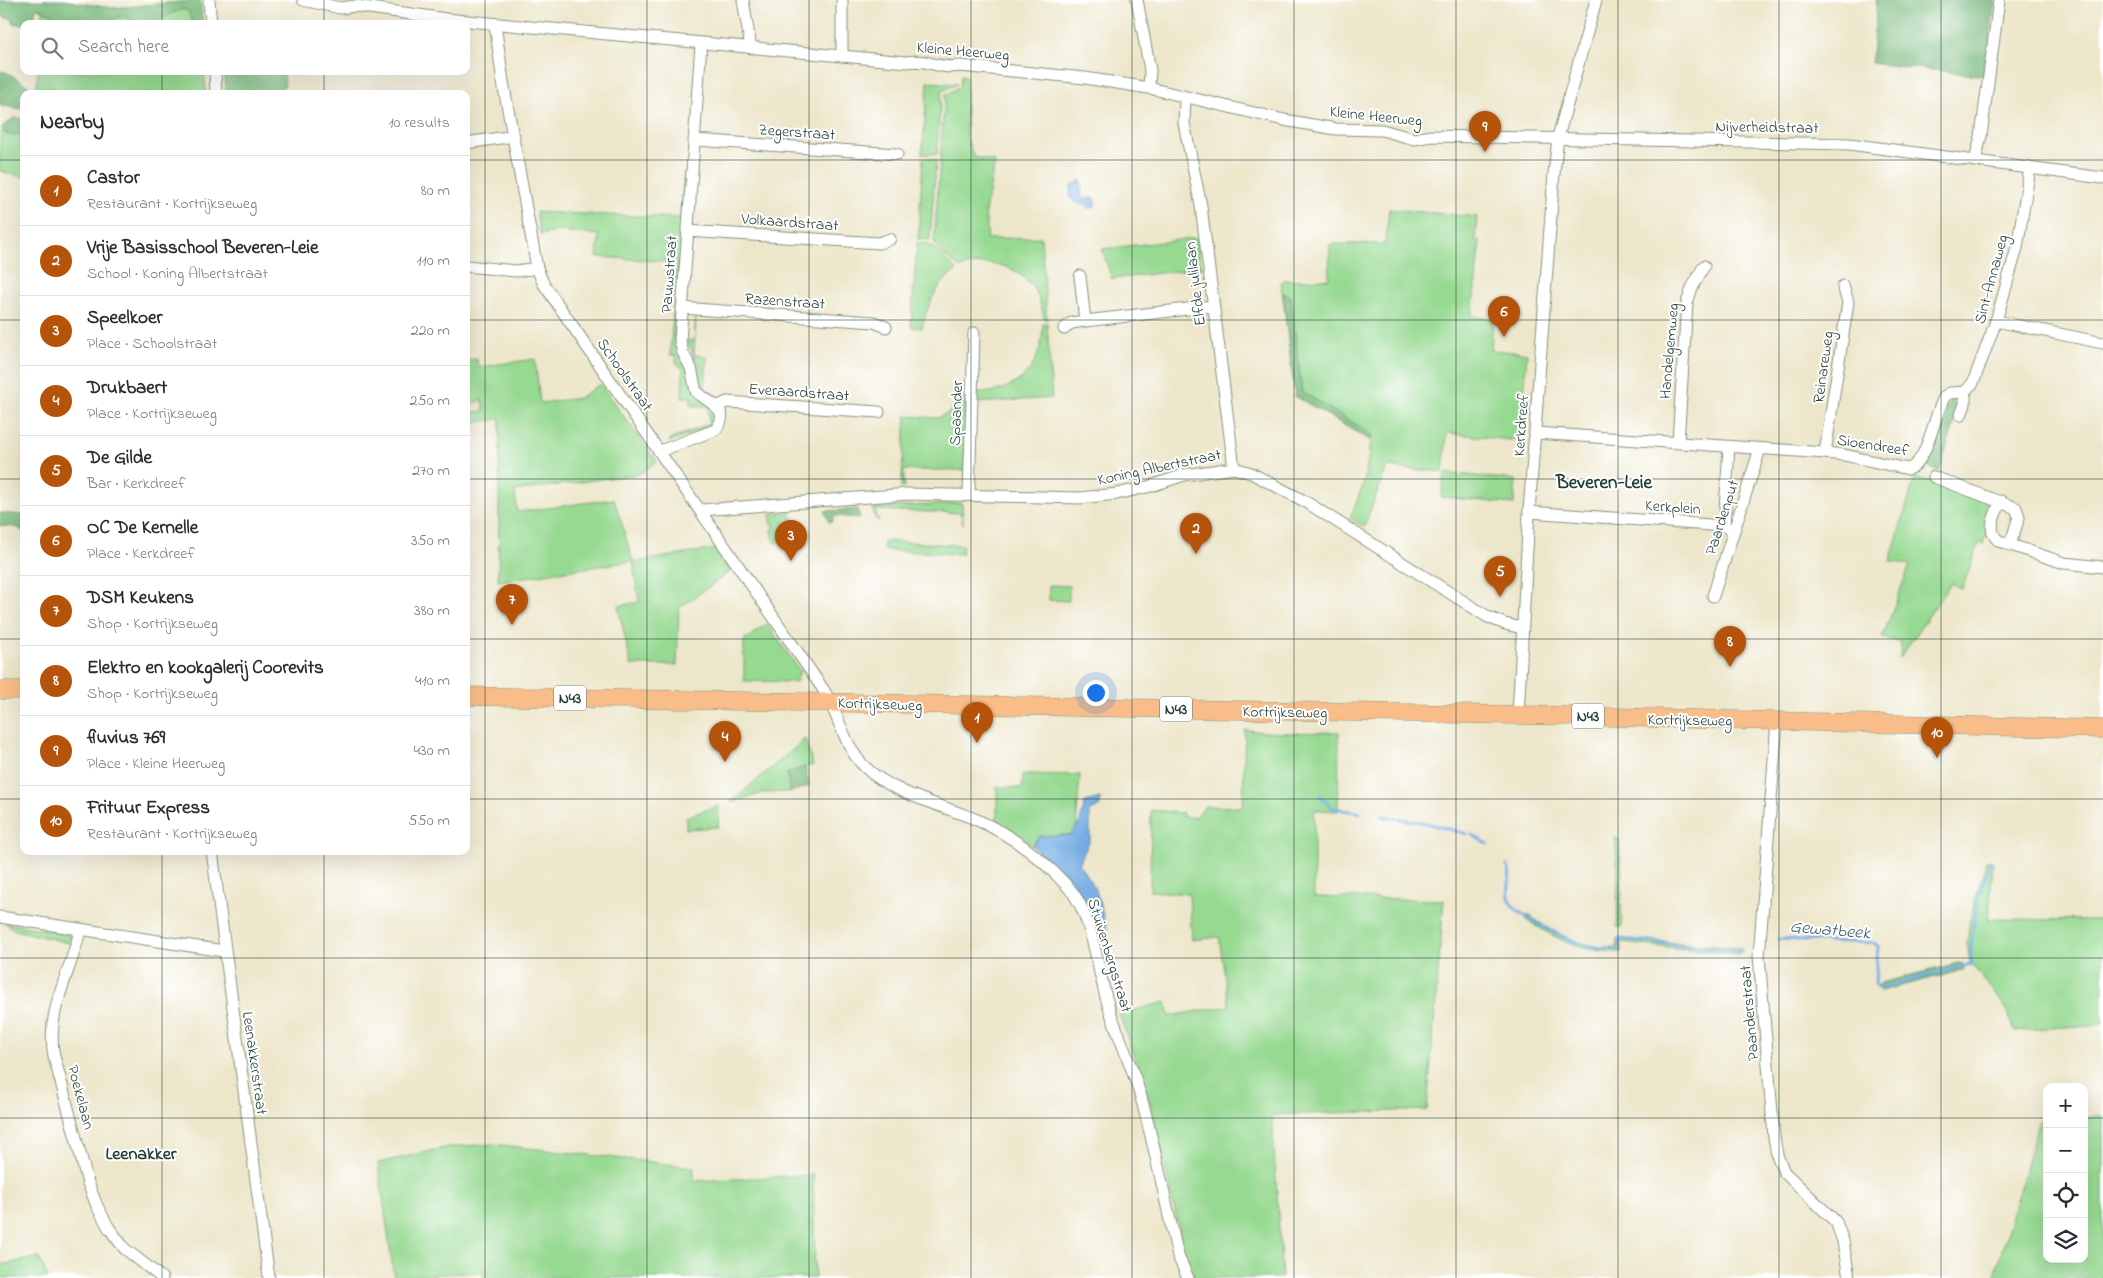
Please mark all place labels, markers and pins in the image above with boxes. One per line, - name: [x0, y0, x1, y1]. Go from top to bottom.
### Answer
- pin: 9: [1469, 111, 1501, 152]
- pin: 6: [1488, 296, 1520, 337]
- pin: 2: [1180, 513, 1212, 554]
- pin: 3: [775, 520, 807, 561]
- pin: 5: [1484, 556, 1516, 597]
- pin: 7: [496, 584, 528, 625]
- pin: 8: [1714, 626, 1746, 667]
- pin: 1: [961, 702, 993, 743]
- pin: 10: [1921, 717, 1953, 758]
- pin: 4: [709, 721, 741, 762]

